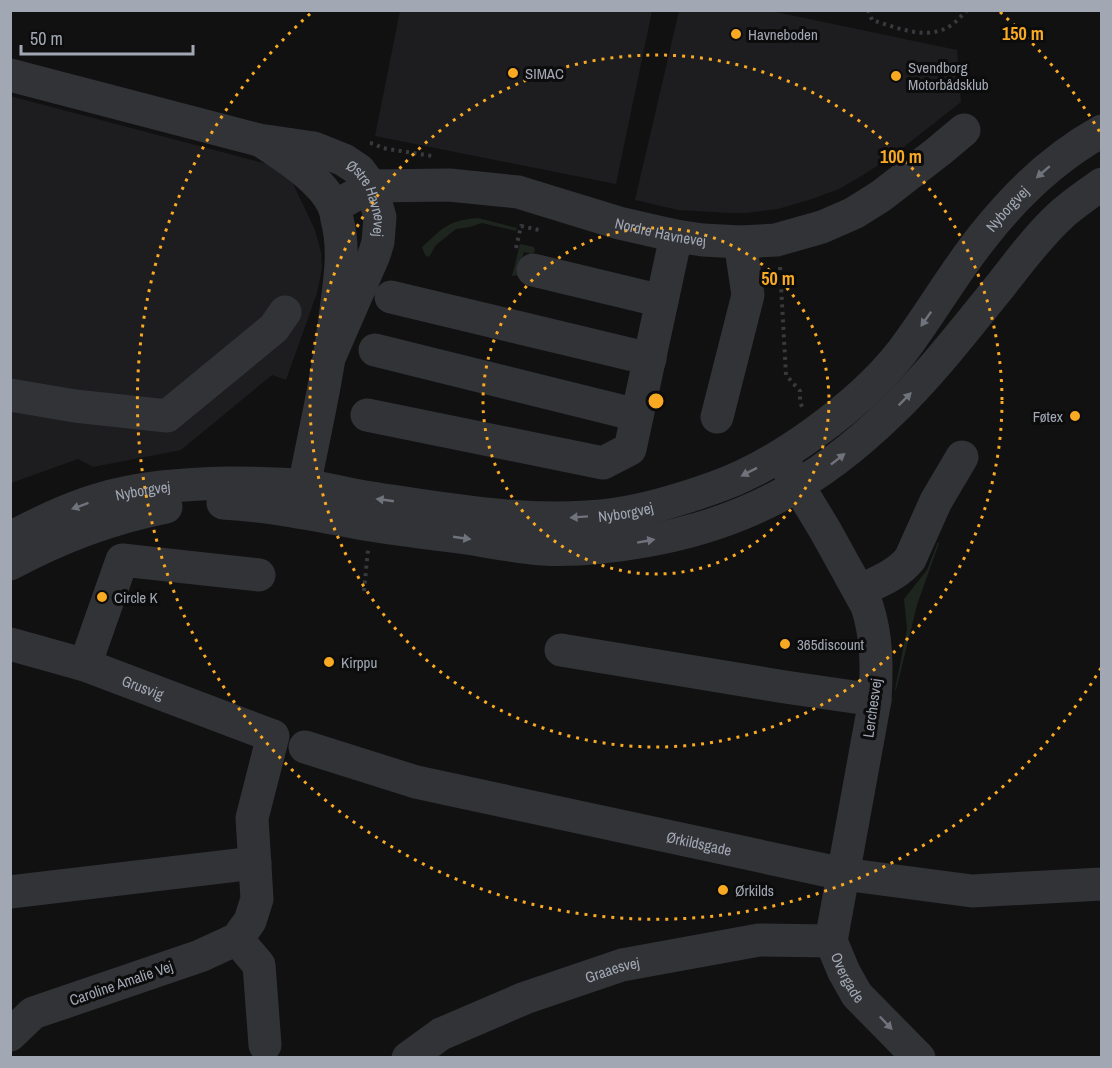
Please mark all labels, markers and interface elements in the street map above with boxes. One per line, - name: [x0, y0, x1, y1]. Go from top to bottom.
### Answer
- scale bar: [21, 18, 194, 56]
- text: 150 m: [1002, 21, 1044, 46]
- place label: Havneboden: [748, 24, 818, 45]
- text: 50 m: [30, 26, 63, 51]
- marker: Havneboden: [729, 27, 743, 41]
- place label: Svendborg Motorbådsklub: [908, 57, 989, 95]
- place label: SIMAC: [525, 63, 564, 84]
- marker: SIMAC: [506, 66, 520, 80]
- marker: Svendborg Motorbådsklub: [889, 69, 903, 83]
- text: 100 m: [880, 144, 922, 169]
- street label: Østre Havnevej: [343, 154, 391, 238]
- one-way arrow: [1035, 166, 1051, 179]
- street label: Nyborgvej: [980, 181, 1033, 236]
- street label: Nordre Havnevej: [613, 212, 706, 251]
- text: 50 m: [761, 266, 795, 291]
- one-way arrow: [920, 310, 932, 326]
- centre of rings: [646, 391, 666, 411]
- one-way arrow: [898, 392, 912, 406]
- place label: Føtex: [1033, 406, 1064, 427]
- marker: Føtex: [1068, 409, 1082, 423]
- one-way arrow: [830, 453, 845, 465]
- one-way arrow: [741, 467, 758, 477]
- street label: Nyborgvej: [113, 476, 171, 505]
- one-way arrow: [376, 496, 395, 505]
- street label: Nyborgvej: [597, 496, 655, 527]
- one-way arrow: [71, 501, 89, 511]
- one-way arrow: [570, 512, 589, 522]
- one-way arrow: [453, 533, 472, 542]
- one-way arrow: [637, 536, 656, 545]
- place label: Circle K: [114, 587, 159, 608]
- marker: Circle K: [95, 590, 109, 604]
- place label: 365discount: [797, 634, 865, 655]
- marker: 365discount: [778, 637, 792, 651]
- place label: Kirppu: [341, 652, 377, 673]
- marker: Kirppu: [322, 655, 336, 669]
- street label: Grusvig: [119, 670, 167, 704]
- street label: Lerchesvej: [857, 677, 887, 739]
- street label: Ørkildsgade: [664, 826, 734, 860]
- place label: Ørkilds: [735, 880, 774, 901]
- marker: Ørkilds: [716, 883, 730, 897]
- street label: Overgade: [826, 949, 869, 1007]
- street label: Graaesvej: [582, 952, 641, 987]
- street label: Caroline Amalie Vej: [67, 955, 175, 1011]
- one-way arrow: [878, 1016, 892, 1030]

